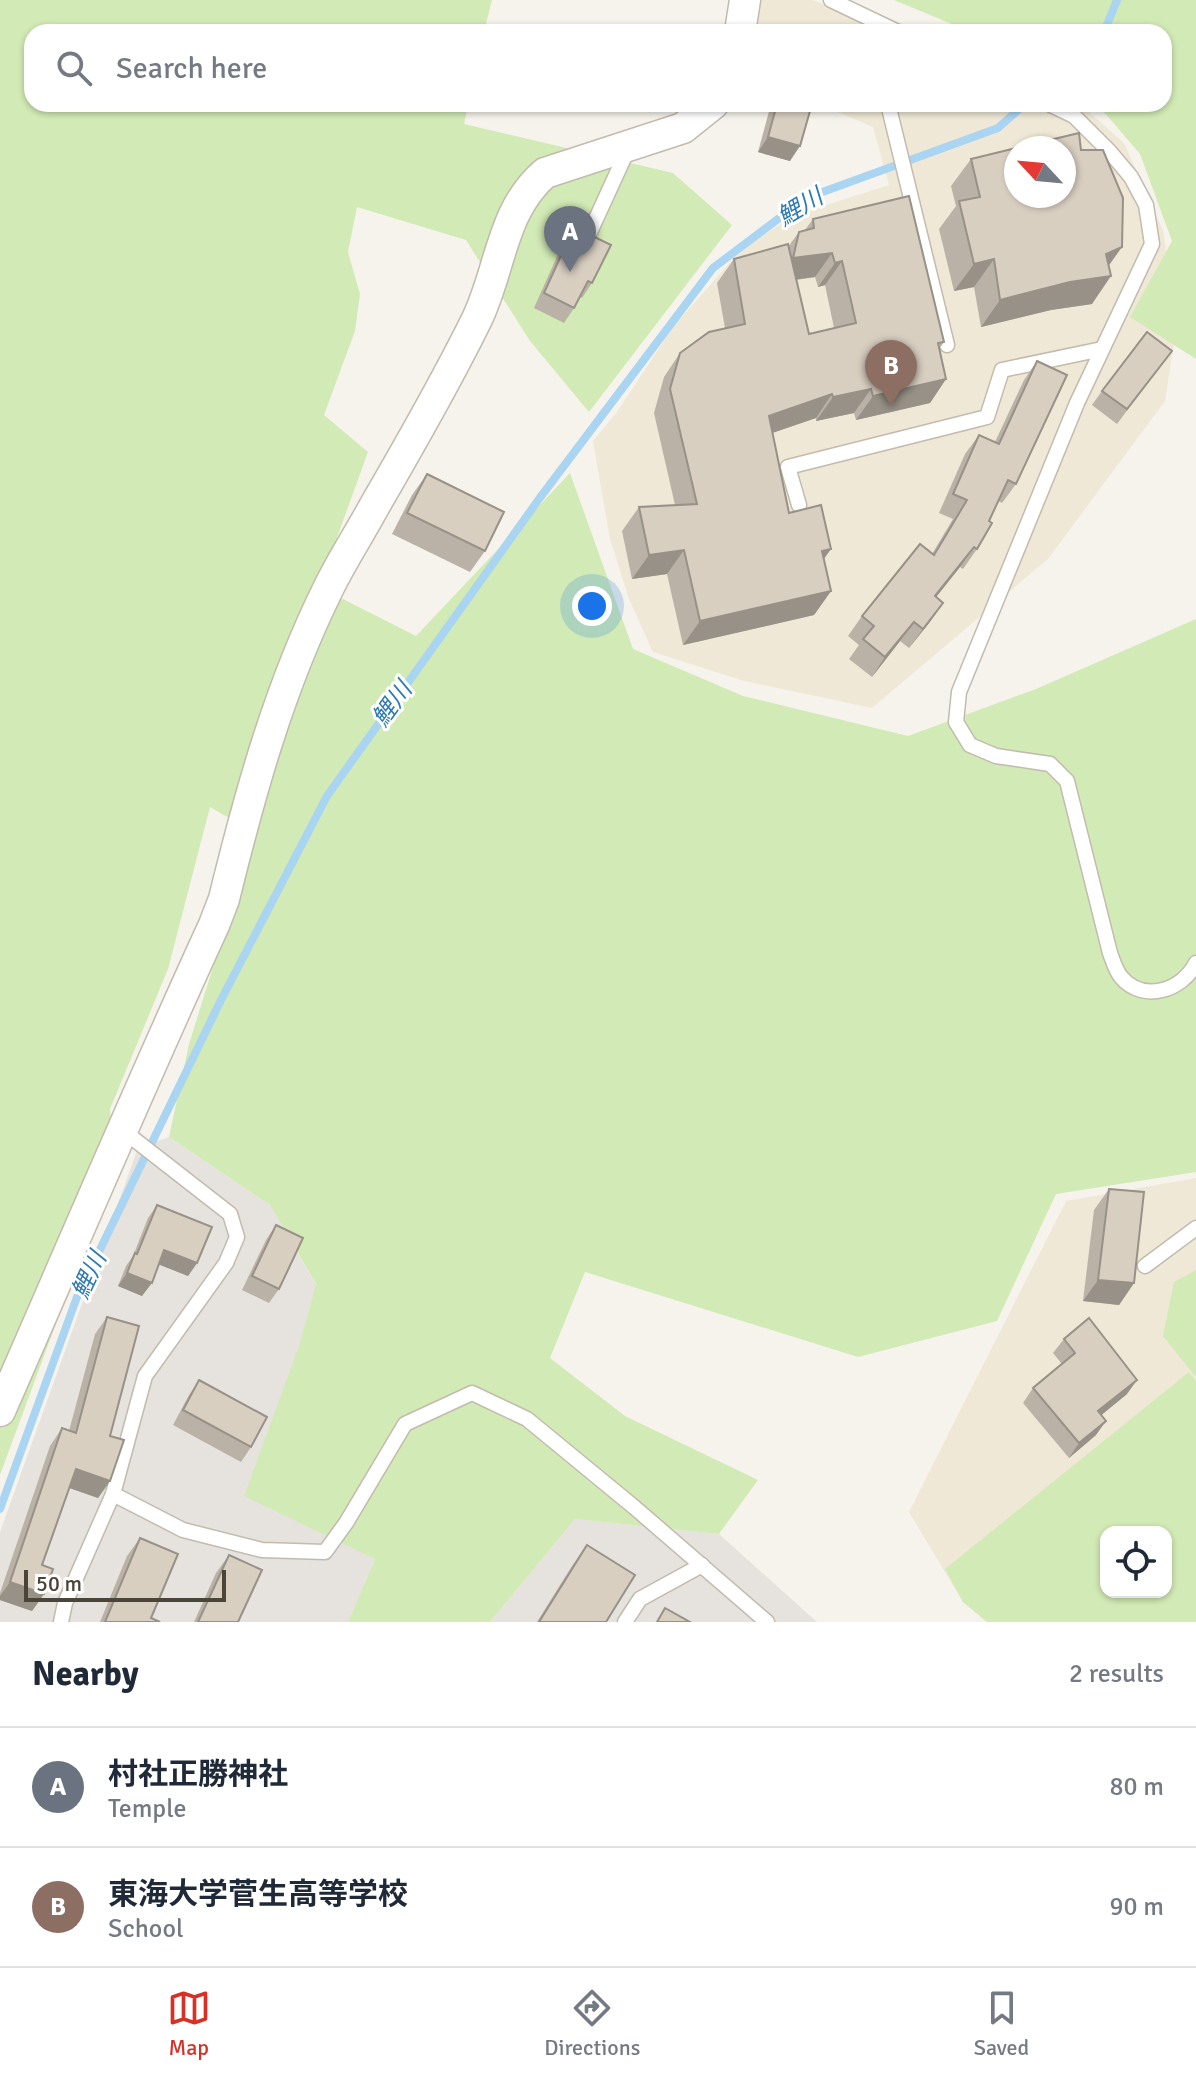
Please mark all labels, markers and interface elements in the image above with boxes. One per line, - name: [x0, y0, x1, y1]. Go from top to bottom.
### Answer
- search box: [24, 24, 1172, 112]
- icon: search: [52, 46, 96, 90]
- text: Search here: [116, 50, 267, 87]
- north arrow: [1004, 136, 1076, 208]
- water label: 鯉川: [772, 180, 831, 232]
- pin: A: [544, 206, 596, 272]
- pin: B: [865, 340, 917, 406]
- your location: [572, 586, 612, 626]
- water label: 鯉川: [366, 673, 420, 732]
- water label: 鯉川: [65, 1244, 114, 1303]
- map controls: [1100, 1526, 1172, 1598]
- button: locate: [1100, 1526, 1172, 1598]
- scale bar: [24, 1566, 226, 1602]
- text: 50 m: [36, 1570, 82, 1597]
- text: Nearby: [32, 1653, 139, 1695]
- text: 2 results: [1069, 1658, 1164, 1690]
- text: 村社正勝神社: [108, 1756, 288, 1793]
- text: A: [50, 1771, 66, 1803]
- text: 80 m: [1109, 1771, 1164, 1803]
- text: Temple: [108, 1793, 187, 1825]
- text: 東海大学菅生高等学校: [108, 1876, 408, 1913]
- text: B: [50, 1891, 66, 1923]
- text: 90 m: [1109, 1891, 1164, 1923]
- text: School: [108, 1913, 184, 1945]
- tab: Map: [167, 1986, 211, 2061]
- tab: Directions: [544, 1986, 640, 2061]
- tab: Saved: [974, 1986, 1029, 2061]

